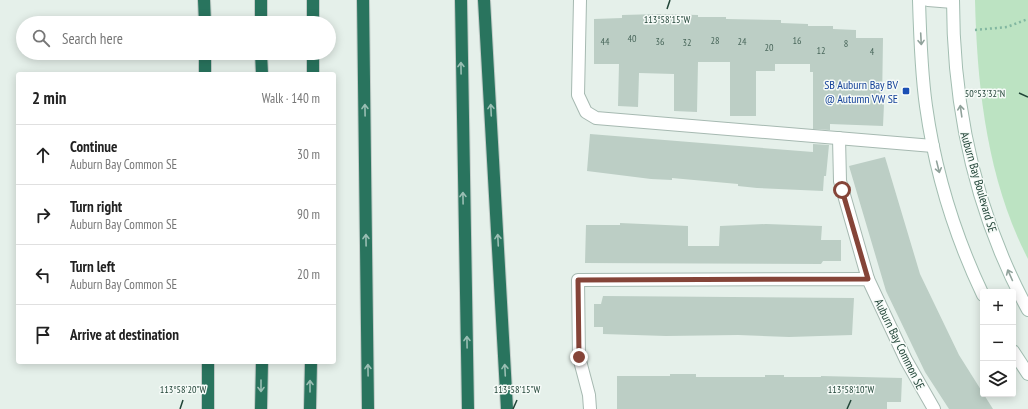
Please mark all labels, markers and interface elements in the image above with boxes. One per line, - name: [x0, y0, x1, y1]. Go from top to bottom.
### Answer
- text: 113°58'15"W: [644, 13, 691, 26]
- search box: [16, 16, 336, 60]
- icon: search: [30, 27, 52, 49]
- text: Search here: [62, 29, 123, 48]
- house number: 40: [628, 32, 637, 45]
- one-way arrow: [917, 32, 924, 45]
- house number: 28: [711, 34, 720, 47]
- house number: 16: [793, 34, 802, 47]
- house number: 44: [601, 35, 610, 48]
- house number: 36: [656, 35, 665, 48]
- house number: 24: [738, 35, 747, 48]
- house number: 32: [683, 36, 692, 49]
- house number: 8: [844, 37, 848, 50]
- house number: 20: [765, 41, 774, 54]
- house number: 12: [817, 44, 826, 57]
- house number: 4: [870, 45, 875, 58]
- one-way arrow: [457, 62, 465, 75]
- place label: SB Auburn Bay BV @ Autumn VW SE: [824, 77, 898, 106]
- marker: SB Auburn Bay BV @ Autumn VW SE: [901, 86, 911, 96]
- text: 2 min: [32, 87, 66, 109]
- text: 50°53'32"N: [965, 87, 1005, 100]
- text: Walk · 140 m: [262, 90, 320, 107]
- one-way arrow: [361, 104, 369, 117]
- one-way arrow: [487, 104, 494, 117]
- one-way arrow: [957, 105, 965, 118]
- street label: Auburn Bay Boulevard SE: [957, 130, 1001, 234]
- text: Continue: [70, 137, 117, 156]
- icon: ahead: [32, 144, 54, 166]
- text: 30 m: [297, 146, 320, 163]
- text: Auburn Bay Common SE: [70, 156, 177, 173]
- one-way arrow: [935, 161, 942, 174]
- route start: [833, 181, 851, 199]
- one-way arrow: [460, 192, 467, 205]
- text: Turn right: [70, 197, 122, 216]
- icon: right: [32, 204, 54, 226]
- text: 90 m: [297, 206, 320, 223]
- text: Auburn Bay Common SE: [70, 216, 177, 233]
- one-way arrow: [362, 234, 370, 247]
- one-way arrow: [495, 234, 502, 247]
- text: Turn left: [70, 257, 115, 276]
- icon: left: [32, 264, 54, 286]
- text: 20 m: [297, 266, 320, 283]
- one-way arrow: [1006, 269, 1013, 281]
- text: Auburn Bay Common SE: [70, 276, 177, 293]
- map controls: [980, 289, 1016, 397]
- button: +: [980, 289, 1016, 325]
- street label: Auburn Bay Common SE: [872, 296, 928, 392]
- icon: arrive: [32, 324, 54, 346]
- text: Arrive at destination: [70, 325, 179, 344]
- button: −: [980, 325, 1016, 361]
- one-way arrow: [463, 336, 471, 349]
- route end: [570, 348, 588, 366]
- button: layers: [980, 361, 1016, 397]
- one-way arrow: [364, 364, 372, 377]
- one-way arrow: [501, 364, 509, 377]
- one-way arrow: [258, 379, 265, 392]
- one-way arrow: [306, 379, 314, 392]
- text: 113°58'20"W: [160, 383, 207, 396]
- text: 113°58'15"W: [494, 383, 541, 396]
- text: 113°58'10"W: [828, 383, 875, 396]

